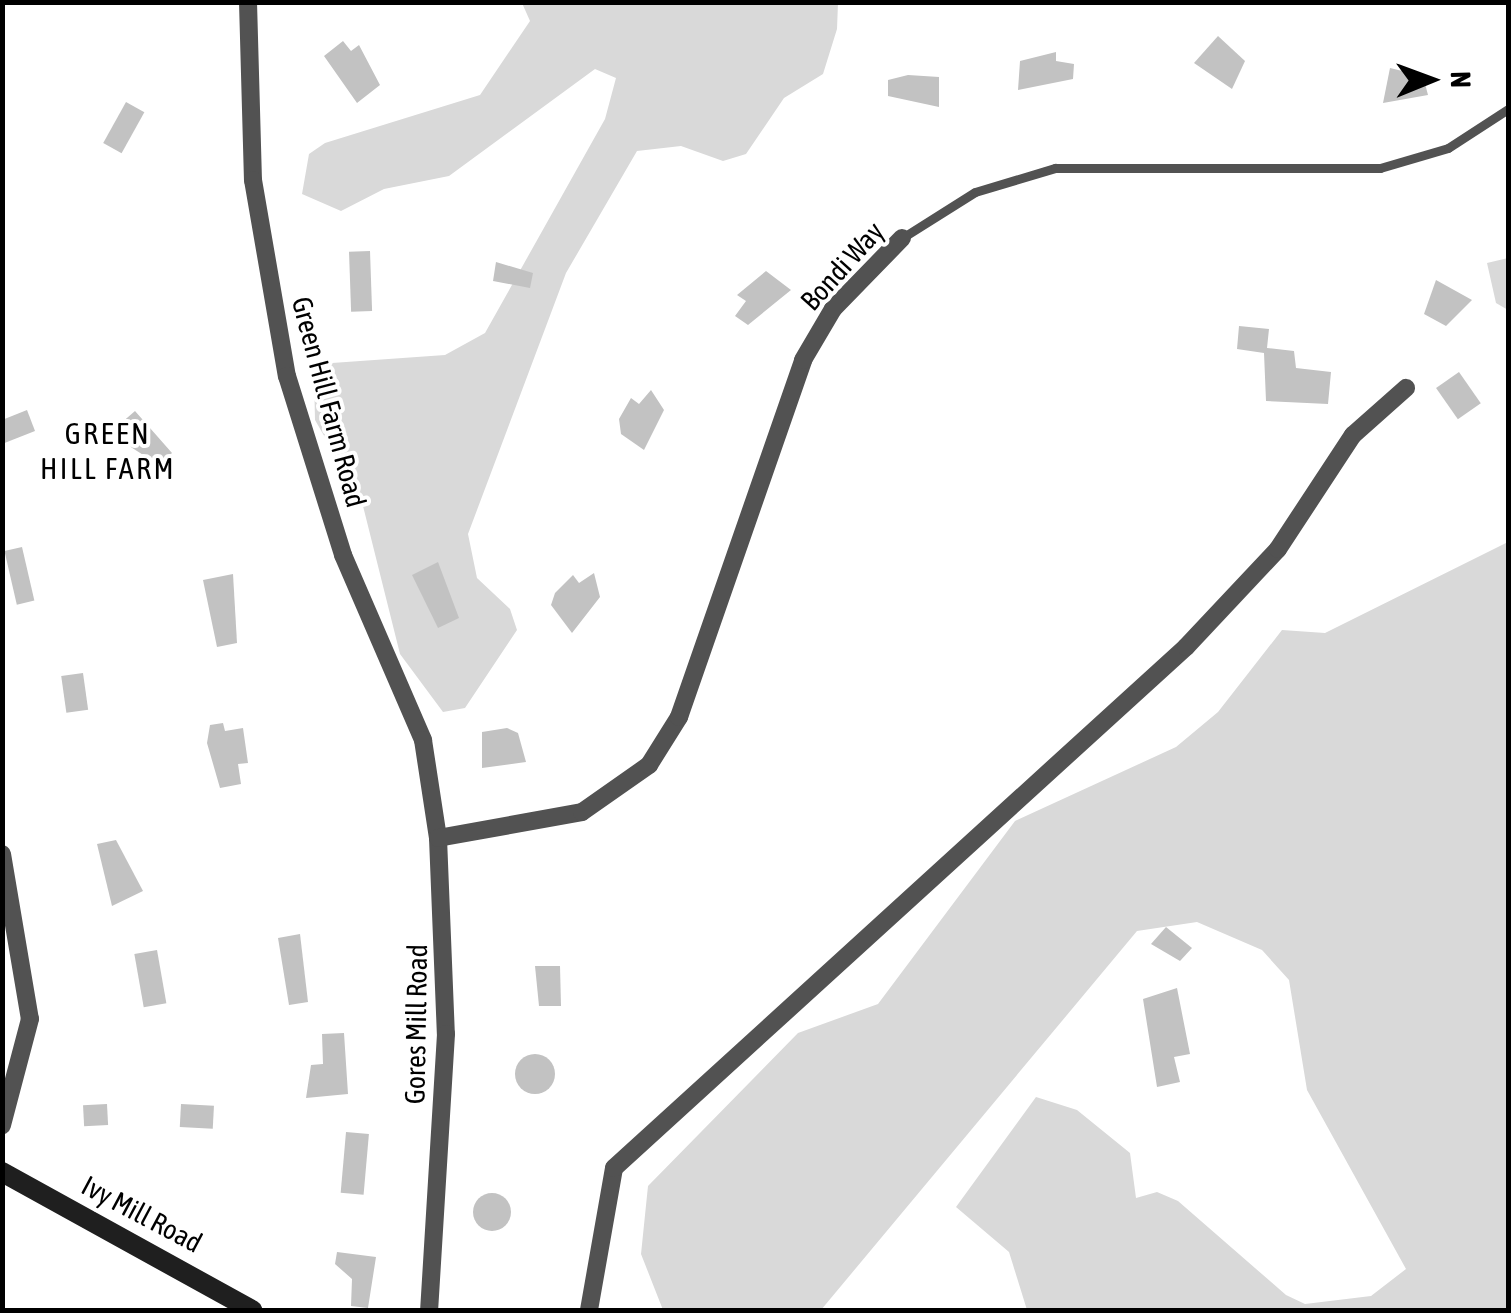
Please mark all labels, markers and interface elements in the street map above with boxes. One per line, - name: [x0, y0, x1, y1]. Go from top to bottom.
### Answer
- north arrow: [1381, 30, 1481, 130]
- text: N: [1445, 71, 1477, 88]
- street label: Bondi Way: [794, 215, 890, 317]
- street label: Green Hill Farm Road: [285, 293, 373, 511]
- district label: GREEN HILL FARM: [40, 415, 176, 486]
- street label: Gores Mill Road: [398, 944, 434, 1104]
- street label: Ivy Mill Road: [76, 1168, 208, 1260]

